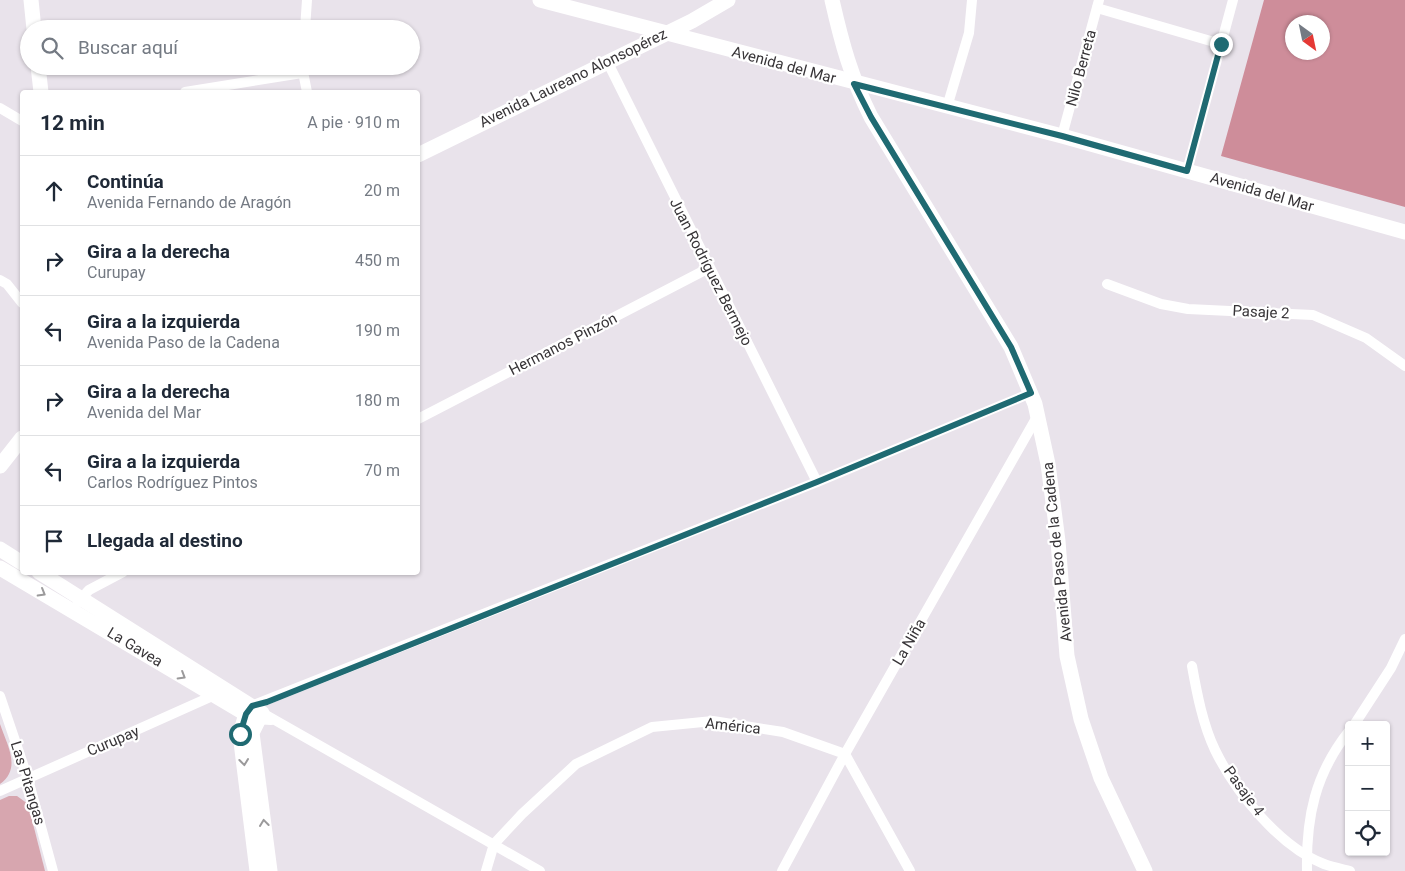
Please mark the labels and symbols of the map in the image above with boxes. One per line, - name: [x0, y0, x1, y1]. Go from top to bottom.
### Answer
- north arrow: [1285, 15, 1330, 60]
- street label: Avenida Laureano Alonsopérez: [476, 25, 670, 131]
- street label: Nilo Berreta: [1062, 28, 1100, 108]
- route end: [1210, 33, 1233, 56]
- street label: Avenida del Mar: [730, 42, 838, 88]
- street label: Avenida del Mar: [1208, 169, 1316, 215]
- street label: Juan Rodríguez Bermejo: [666, 195, 756, 349]
- street label: Pasaje 2: [1232, 302, 1290, 322]
- street label: Hermanos Pinzón: [506, 309, 620, 379]
- street label: Avenida Paso de la Cadena: [1039, 461, 1075, 643]
- one-way arrow: [37, 586, 46, 596]
- street label: La Niña: [889, 616, 929, 668]
- street label: La Gavea: [104, 623, 166, 671]
- one-way arrow: [176, 670, 185, 679]
- street label: América: [704, 714, 762, 738]
- street label: Curupay: [84, 722, 142, 760]
- route start: [229, 723, 252, 746]
- street label: Las Pitangas: [7, 739, 49, 827]
- one-way arrow: [238, 758, 248, 766]
- street label: Pasaje 4: [1220, 763, 1268, 820]
- one-way arrow: [259, 818, 270, 826]

